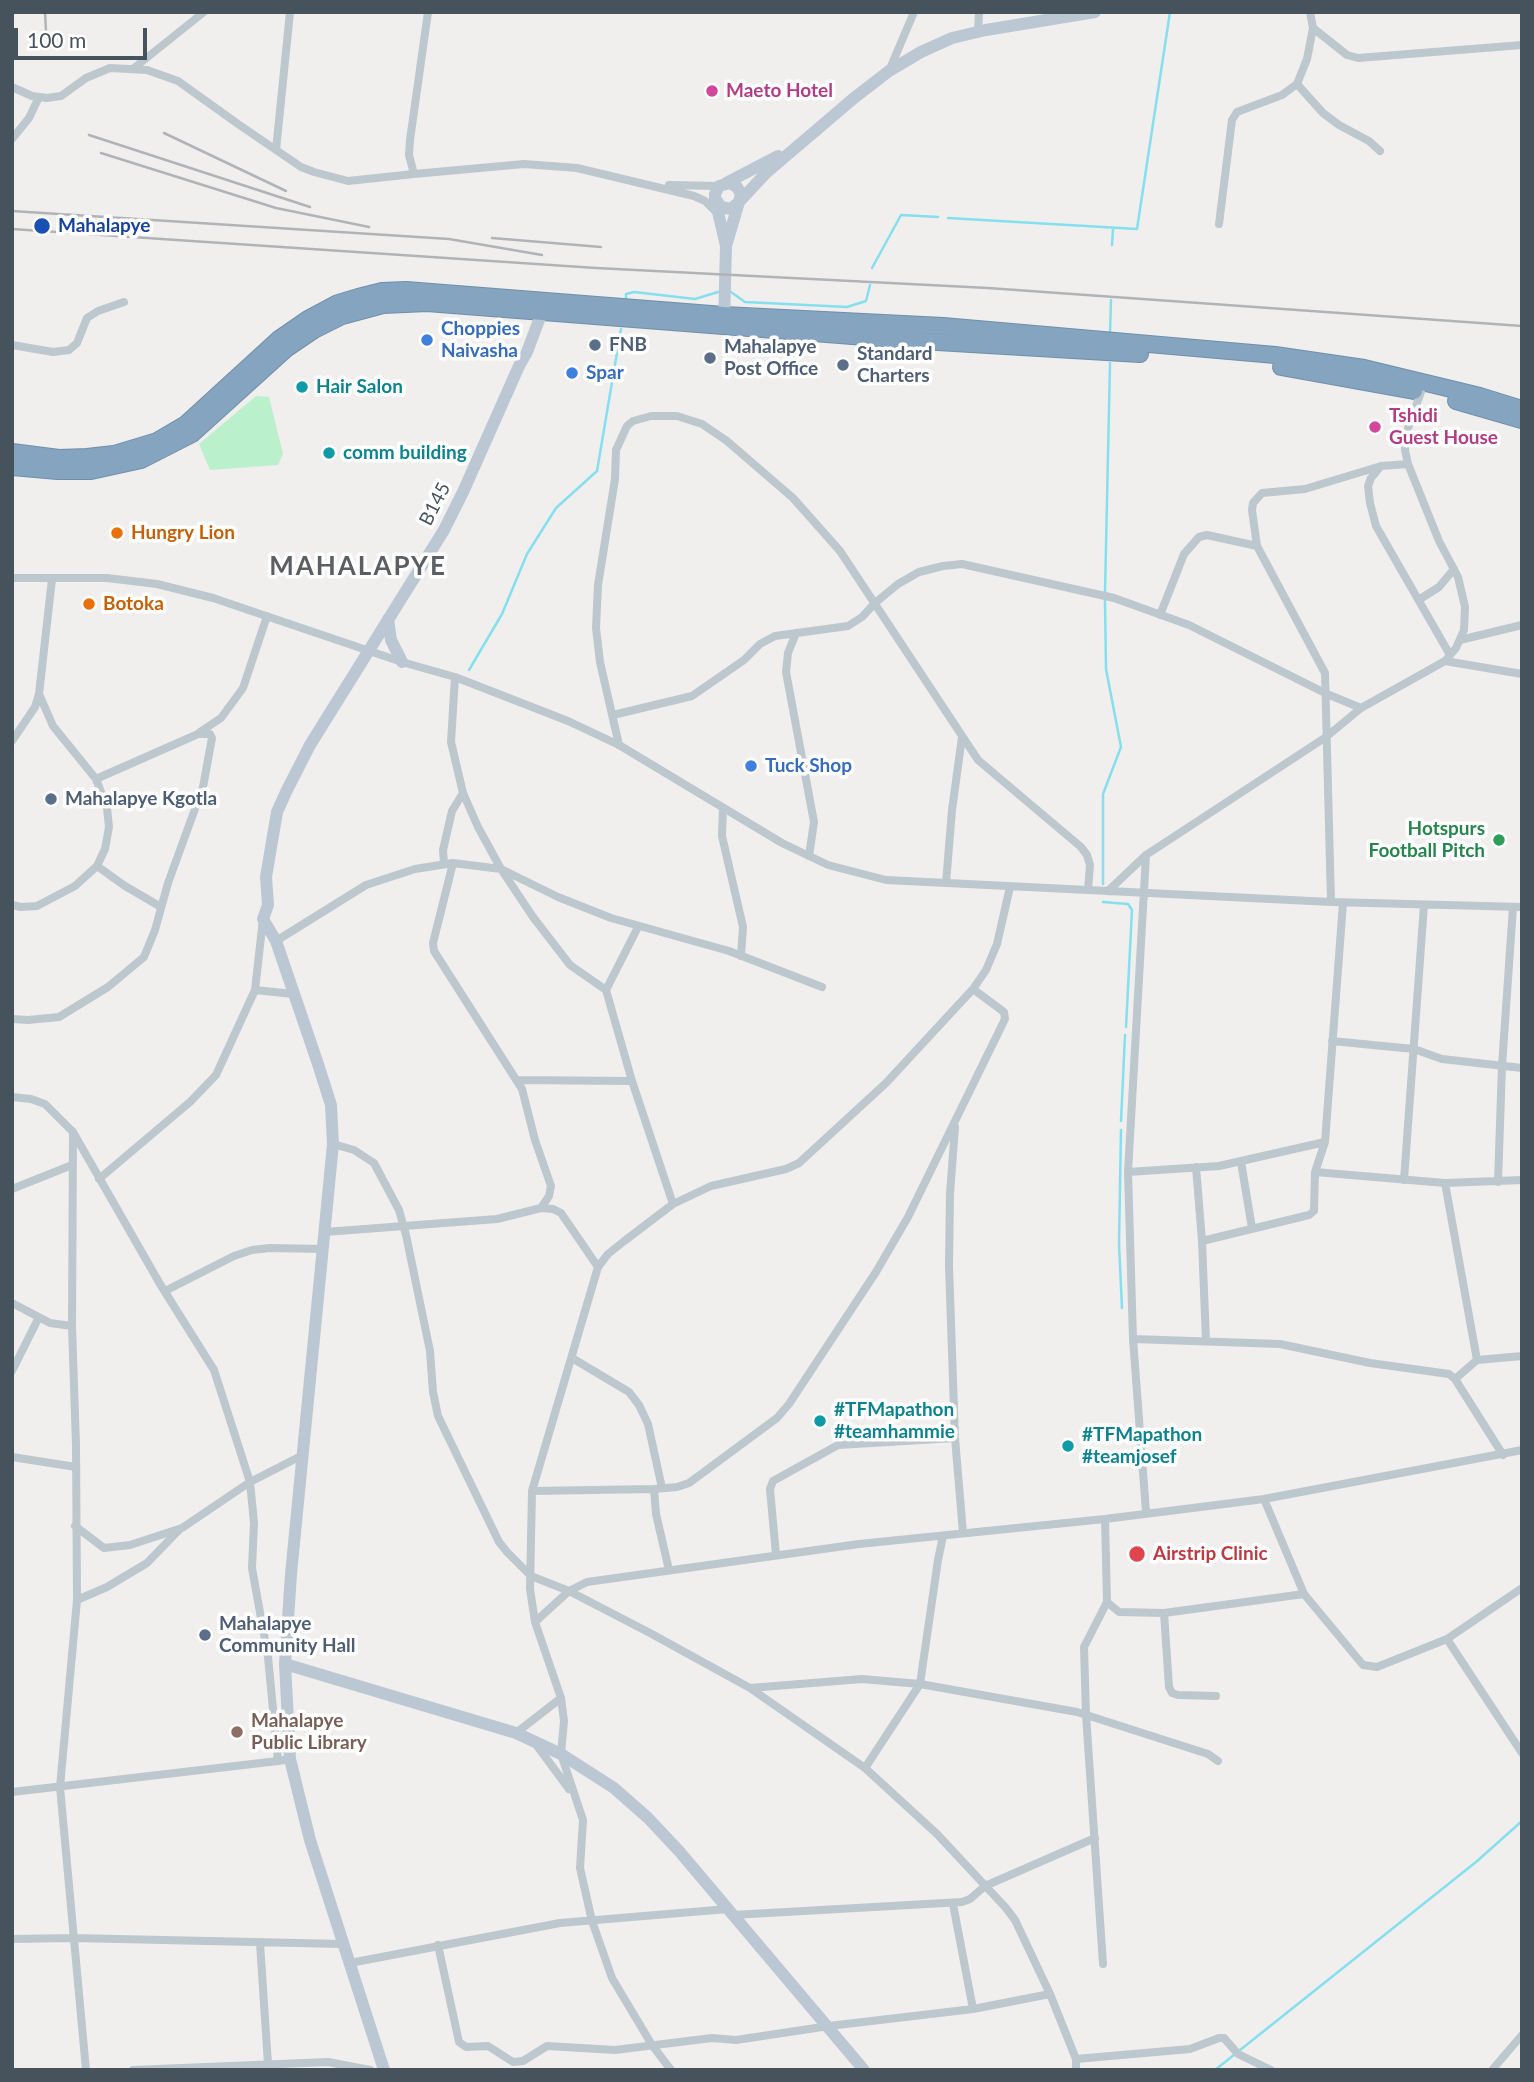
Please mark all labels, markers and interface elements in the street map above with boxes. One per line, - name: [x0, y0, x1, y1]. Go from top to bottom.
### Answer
- scale bar: [18, 14, 150, 58]
- text: 100 m: [27, 27, 86, 52]
- place label: Maeto Hotel: [726, 80, 833, 102]
- marker: Maeto Hotel: [704, 83, 720, 99]
- place label: Mahalapye: [58, 215, 150, 237]
- marker: Mahalapye: [32, 216, 52, 236]
- place label: Choppies Naivasha: [441, 318, 520, 362]
- marker: Choppies Naivasha: [419, 332, 435, 348]
- place label: FNB: [609, 334, 647, 356]
- place label: Mahalapye Post Office: [724, 336, 818, 380]
- marker: FNB: [587, 337, 603, 353]
- place label: Standard Charters: [857, 343, 932, 387]
- marker: Mahalapye Post Office: [702, 350, 718, 366]
- marker: Standard Charters: [835, 357, 851, 373]
- place label: Spar: [586, 362, 624, 384]
- marker: Spar: [564, 365, 580, 381]
- place label: Hair Salon: [316, 376, 403, 398]
- marker: Hair Salon: [294, 379, 310, 395]
- place label: Tshidi Guest House: [1389, 405, 1498, 449]
- marker: Tshidi Guest House: [1367, 419, 1383, 435]
- place label: comm building: [343, 442, 467, 464]
- marker: comm building: [321, 445, 337, 461]
- street label: B145: [415, 479, 455, 529]
- place label: Hungry Lion: [131, 522, 235, 544]
- marker: Hungry Lion: [109, 525, 125, 541]
- district label: MAHALAPYE: [270, 551, 446, 583]
- place label: Botoka: [103, 593, 164, 615]
- marker: Botoka: [81, 596, 97, 612]
- place label: Tuck Shop: [765, 755, 852, 777]
- marker: Tuck Shop: [743, 758, 759, 774]
- place label: Mahalapye Kgotla: [65, 788, 217, 810]
- marker: Mahalapye Kgotla: [43, 791, 59, 807]
- place label: Hotspurs Football Pitch: [1368, 818, 1485, 862]
- marker: Hotspurs Football Pitch: [1491, 832, 1507, 848]
- place label: #TFMapathon #teamhammie: [834, 1399, 955, 1443]
- marker: #TFMapathon #teamhammie: [812, 1413, 828, 1429]
- place label: #TFMapathon #teamjosef: [1082, 1424, 1202, 1468]
- marker: #TFMapathon #teamjosef: [1060, 1438, 1076, 1454]
- place label: Airstrip Clinic: [1153, 1543, 1268, 1565]
- marker: Airstrip Clinic: [1127, 1544, 1147, 1564]
- place label: Mahalapye Community Hall: [219, 1613, 356, 1657]
- marker: Mahalapye Community Hall: [197, 1627, 213, 1643]
- place label: Mahalapye Public Library: [251, 1710, 367, 1754]
- marker: Mahalapye Public Library: [229, 1724, 245, 1740]

